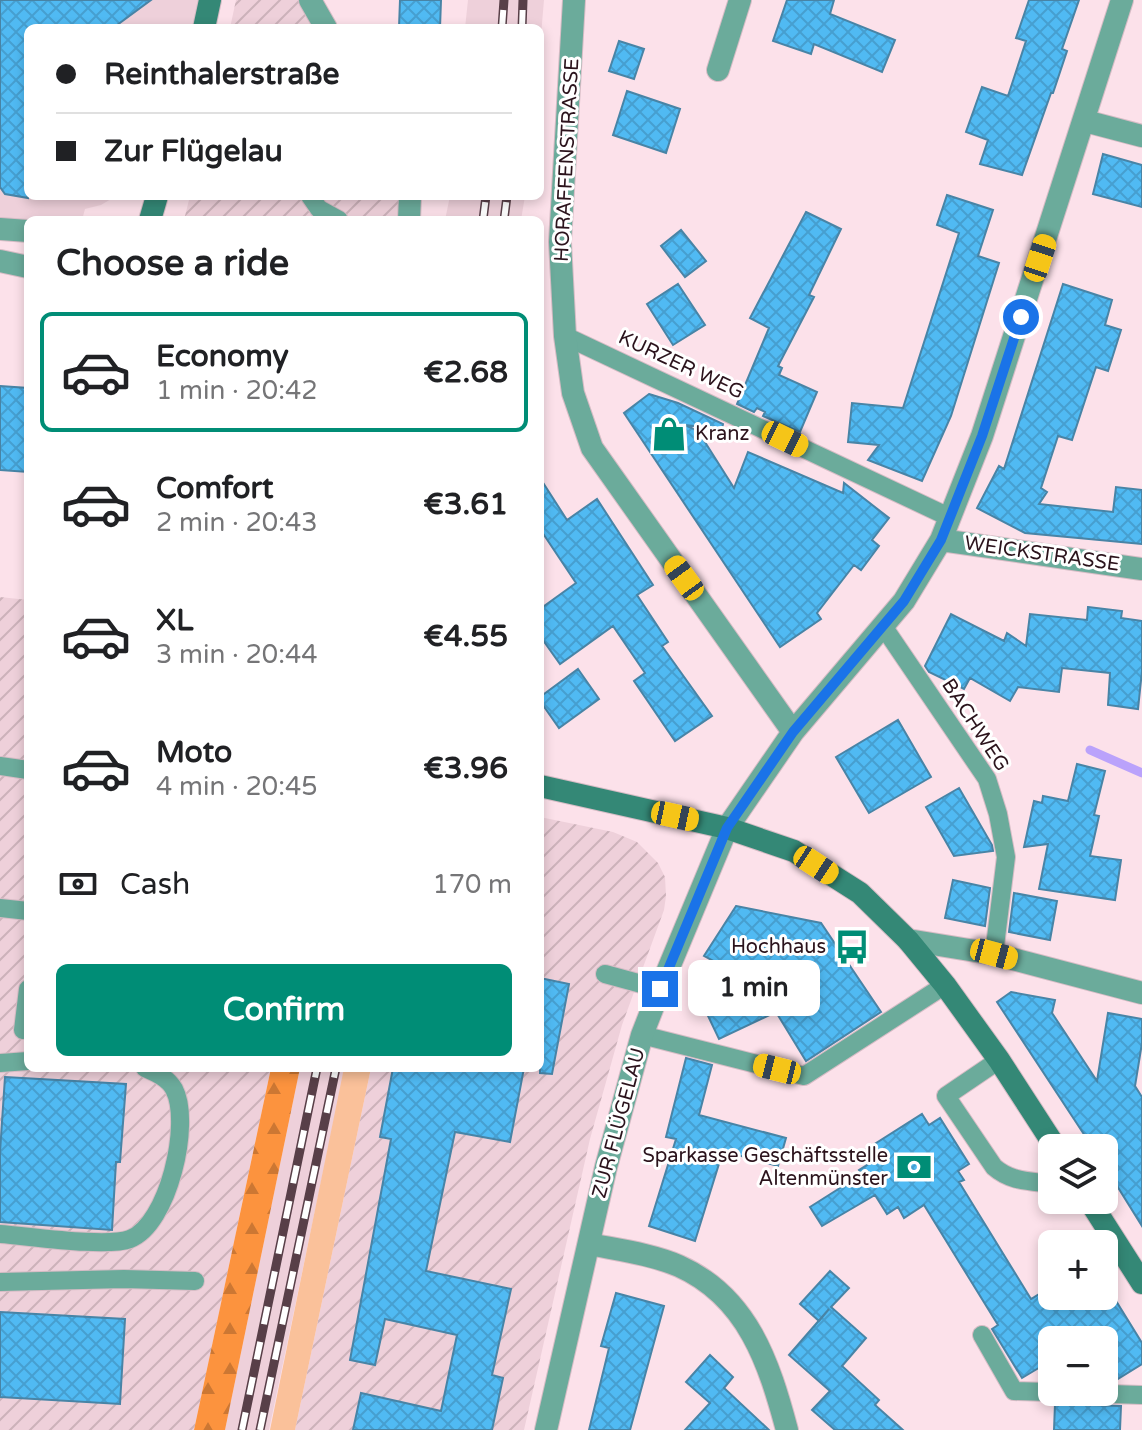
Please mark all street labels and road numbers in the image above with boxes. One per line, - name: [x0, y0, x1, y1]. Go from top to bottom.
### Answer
- street label: HORAFFENSTRASSE: [550, 58, 584, 262]
- street label: KURZER WEG: [614, 325, 748, 405]
- street label: WEICKSTRASSE: [963, 531, 1121, 577]
- street label: BACHWEG: [936, 674, 1014, 776]
- street label: ZUR FLÜGELAU: [586, 1045, 651, 1201]

